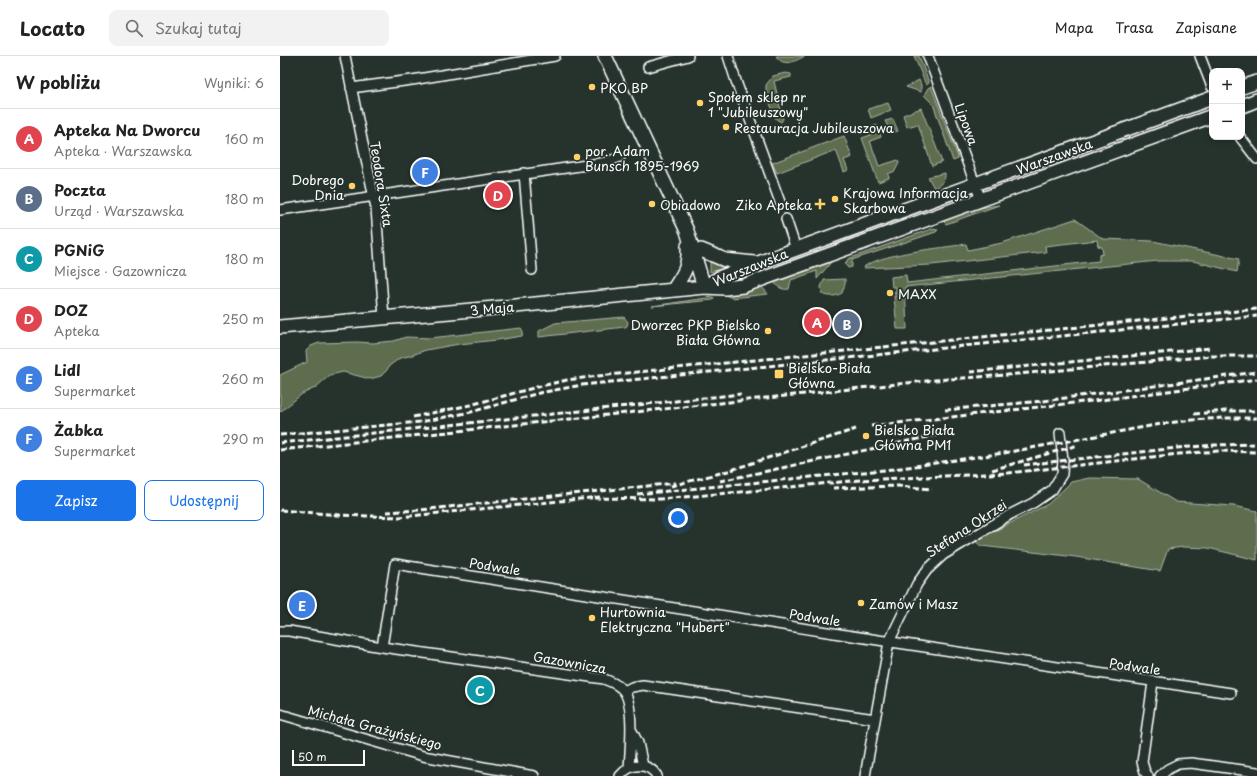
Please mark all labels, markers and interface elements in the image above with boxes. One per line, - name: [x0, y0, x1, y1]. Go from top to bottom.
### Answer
- search box: [109, 10, 389, 46]
- text: Locato: [20, 14, 85, 42]
- text: Szukaj tutaj: [155, 16, 242, 39]
- icon: search: [123, 17, 145, 39]
- text: Mapa: [1055, 17, 1093, 38]
- text: Trasa: [1115, 17, 1153, 38]
- text: Zapisane: [1175, 17, 1237, 38]
- map controls: [1209, 68, 1245, 140]
- button: +: [1209, 68, 1245, 104]
- text: W pobliżu: [16, 69, 101, 95]
- text: Wyniki: 6: [204, 73, 264, 92]
- place label: PKO BP: [600, 78, 648, 97]
- marker: PKO BP: [587, 82, 597, 92]
- place label: Społem sklep nr 1 "Jubileuszowy": [708, 87, 808, 121]
- marker: Społem sklep nr 1 "Jubileuszowy": [695, 98, 705, 108]
- street label: Lipowa: [951, 100, 984, 149]
- button: −: [1209, 104, 1245, 140]
- text: Apteka Na Dworcu: [54, 118, 200, 141]
- place label: Restauracja Jubileuszowa: [734, 118, 895, 137]
- marker: Restauracja Jubileuszowa: [721, 122, 731, 132]
- text: A: [24, 129, 34, 148]
- text: 160 m: [225, 129, 264, 148]
- street label: Warszawska: [1013, 133, 1096, 179]
- street label: Teodora Sixta: [366, 140, 398, 229]
- text: Apteka · Warszawska: [54, 141, 192, 160]
- place label: por. Adam Bunsch 1895-1969: [585, 141, 699, 175]
- marker: por. Adam Bunsch 1895-1969: [572, 152, 582, 162]
- pin: F: [412, 157, 438, 187]
- place label: Dobrego Dnia: [291, 170, 344, 204]
- text: Poczta: [54, 178, 106, 201]
- pin: D: [485, 180, 511, 210]
- marker: Dobrego Dnia: [347, 181, 357, 191]
- place label: Krajowa Informacja Skarbowa: [843, 183, 969, 217]
- text: B: [25, 189, 33, 208]
- text: 180 m: [225, 189, 264, 208]
- marker: Krajowa Informacja Skarbowa: [830, 194, 840, 204]
- place label: Obiadowo: [660, 195, 721, 214]
- place label: Ziko Apteka: [736, 195, 813, 214]
- marker: Obiadowo: [647, 199, 657, 209]
- marker: Ziko Apteka: [815, 199, 825, 209]
- text: Urząd · Warszawska: [54, 201, 184, 220]
- text: PGNiG: [54, 238, 105, 261]
- street label: Warszawska: [710, 243, 791, 291]
- text: C: [24, 249, 34, 268]
- text: 180 m: [225, 249, 264, 268]
- text: Miejsce · Gazownicza: [54, 261, 187, 280]
- place label: MAXX: [898, 284, 937, 303]
- marker: MAXX: [885, 288, 895, 298]
- street label: 3 Maja: [469, 297, 516, 319]
- text: DOZ: [54, 298, 88, 321]
- pin: A: [804, 307, 830, 337]
- text: D: [24, 309, 34, 328]
- text: 250 m: [222, 309, 264, 328]
- pin: B: [834, 309, 860, 339]
- place label: Dworzec PKP Bielsko Biała Główna: [631, 315, 761, 349]
- text: Apteka: [54, 321, 100, 340]
- marker: Dworzec PKP Bielsko Biała Główna: [763, 326, 773, 336]
- text: Lidl: [54, 358, 81, 381]
- place label: Bielsko-Biała Główna: [788, 358, 872, 392]
- marker: Bielsko-Biała Główna: [773, 368, 785, 380]
- text: E: [25, 369, 33, 388]
- text: 260 m: [222, 369, 264, 388]
- text: Supermarket: [54, 381, 136, 400]
- text: Żabka: [54, 418, 103, 441]
- place label: Bielsko Biała Główna PM1: [874, 420, 956, 454]
- text: F: [25, 429, 33, 448]
- text: 290 m: [223, 429, 264, 448]
- marker: Bielsko Biała Główna PM1: [861, 431, 871, 441]
- text: Supermarket: [54, 441, 136, 460]
- button: Zapisz: [16, 480, 136, 521]
- button: Udostępnij: [144, 480, 264, 521]
- street label: Stefana Okrzei: [922, 495, 1010, 561]
- your location: [668, 508, 688, 528]
- street label: Podwale: [468, 553, 522, 579]
- pin: E: [289, 590, 315, 620]
- place label: Zamów i Masz: [869, 594, 958, 613]
- marker: Zamów i Masz: [856, 598, 866, 608]
- place label: Hurtownia Elektryczna "Hubert": [600, 602, 730, 636]
- street label: Podwale: [788, 604, 842, 630]
- marker: Hurtownia Elektryczna "Hubert": [587, 613, 597, 623]
- street label: Gazownicza: [532, 646, 609, 678]
- street label: Podwale: [1108, 653, 1162, 679]
- pin: C: [467, 675, 493, 705]
- street label: Michała Grażyńskiego: [306, 700, 444, 754]
- scale bar: [292, 748, 365, 767]
- text: 50 m: [298, 748, 327, 765]

